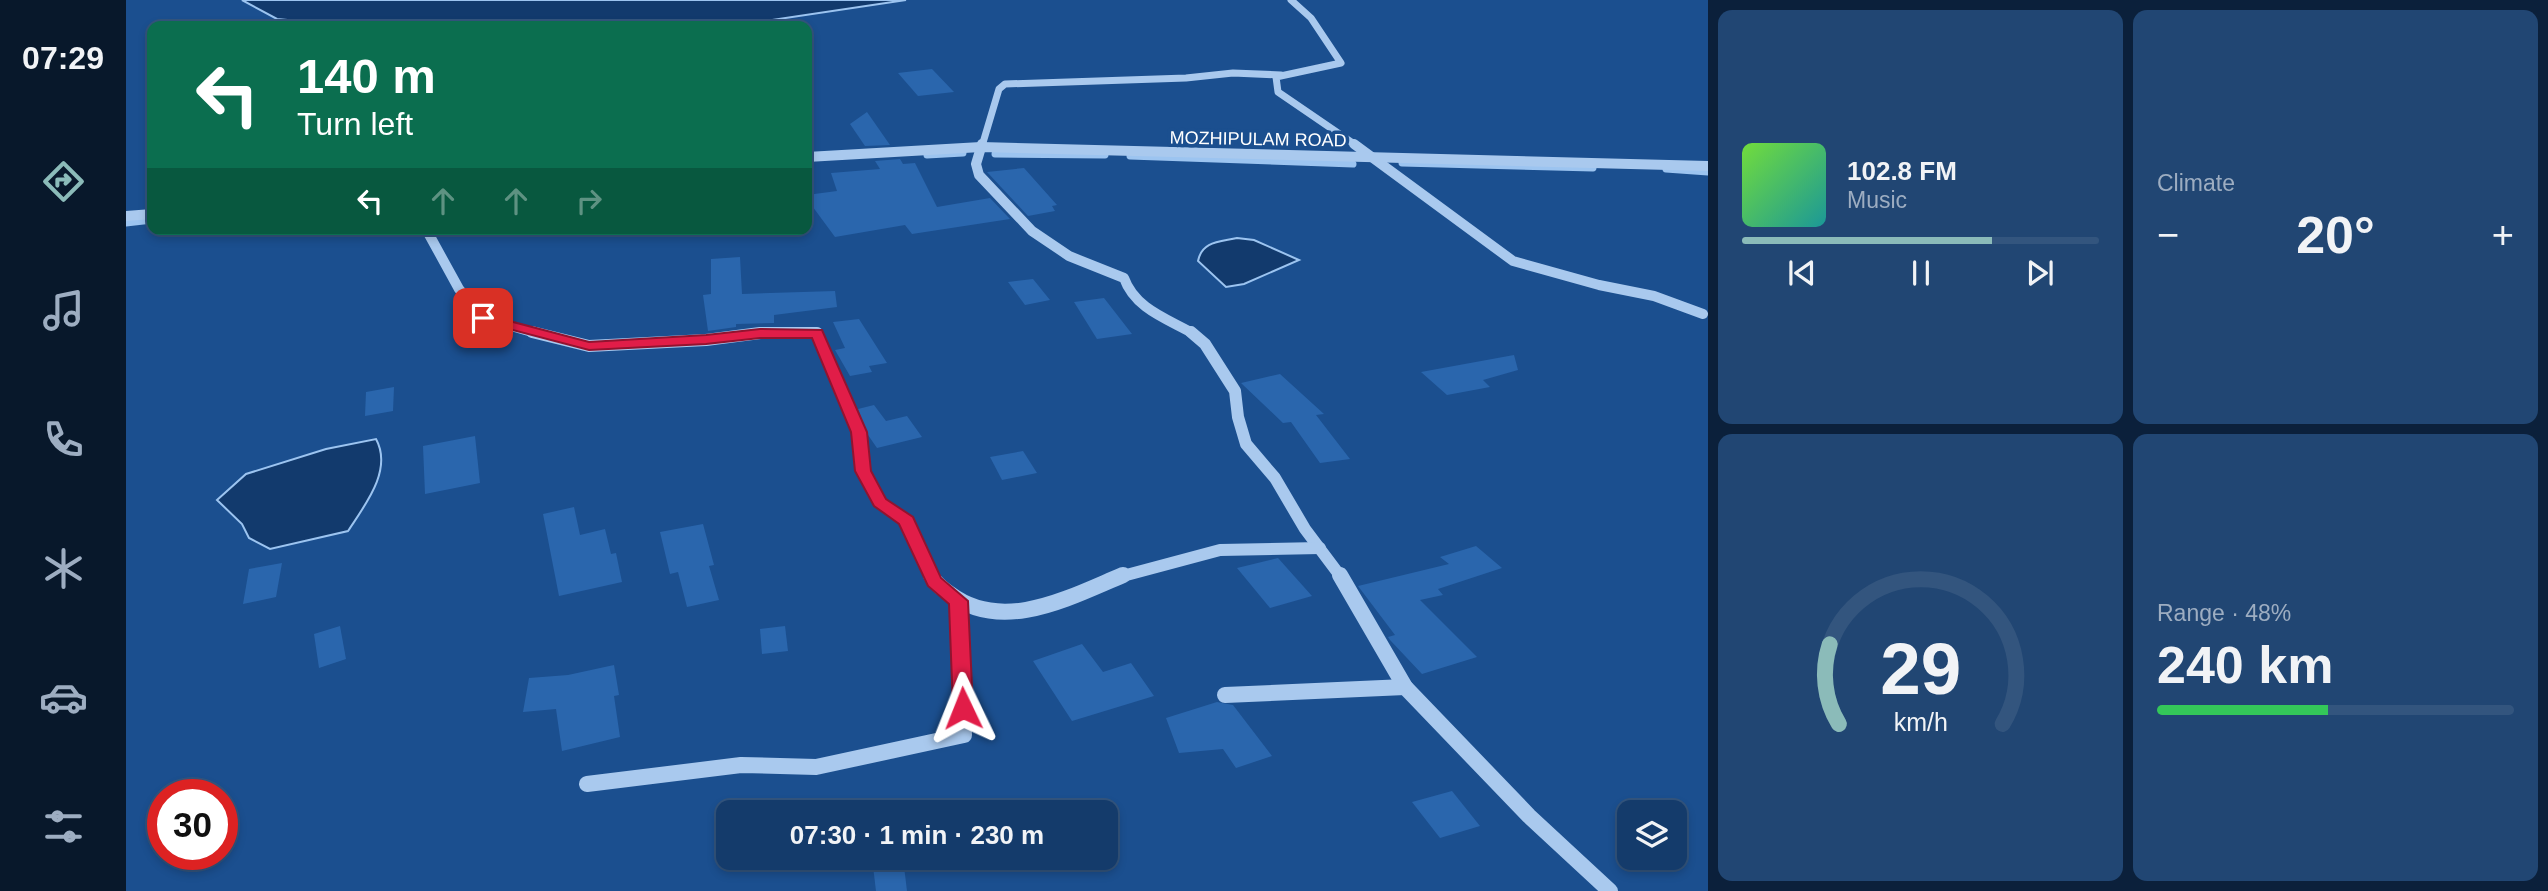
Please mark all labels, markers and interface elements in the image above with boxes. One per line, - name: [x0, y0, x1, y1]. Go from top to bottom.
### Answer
- text: 07:29: [22, 40, 104, 76]
- icon: left: [182, 49, 273, 140]
- text: 140 m: [297, 49, 436, 103]
- text: Turn left: [297, 106, 413, 142]
- street label: MOZHIPULAM ROAD: [1169, 127, 1347, 151]
- text: 102.8 FM: [1847, 156, 1957, 186]
- icon: directions: [39, 157, 88, 206]
- text: Climate: [2157, 170, 2235, 196]
- icon: left: [351, 182, 389, 220]
- icon: ahead: [424, 182, 462, 220]
- icon: ahead: [497, 182, 535, 220]
- icon: right: [570, 182, 608, 220]
- text: Music: [1847, 187, 1907, 213]
- text: 20°: [2296, 206, 2375, 264]
- text: −: [2157, 214, 2179, 256]
- text: +: [2492, 214, 2514, 256]
- icon: previous: [1783, 254, 1821, 292]
- icon: pause: [1902, 254, 1940, 292]
- icon: next: [2021, 254, 2059, 292]
- icon: music: [39, 286, 88, 335]
- pin: [453, 288, 513, 348]
- icon: arrive: [464, 299, 502, 337]
- icon: phone: [39, 415, 88, 464]
- icon: climate: [39, 544, 88, 593]
- text: Range · 48%: [2157, 600, 2291, 626]
- text: 29: [1880, 628, 1961, 709]
- text: 240 km: [2157, 636, 2333, 694]
- position arrow: [926, 671, 1000, 745]
- icon: car: [39, 673, 88, 722]
- text: km/h: [1893, 707, 1948, 735]
- speed limit sign: 30: [147, 779, 238, 870]
- map controls: [1617, 800, 1687, 870]
- button: layers: [1617, 800, 1687, 870]
- icon: filters: [39, 802, 88, 851]
- text: 07:30 · 1 min · 230 m: [790, 820, 1044, 850]

